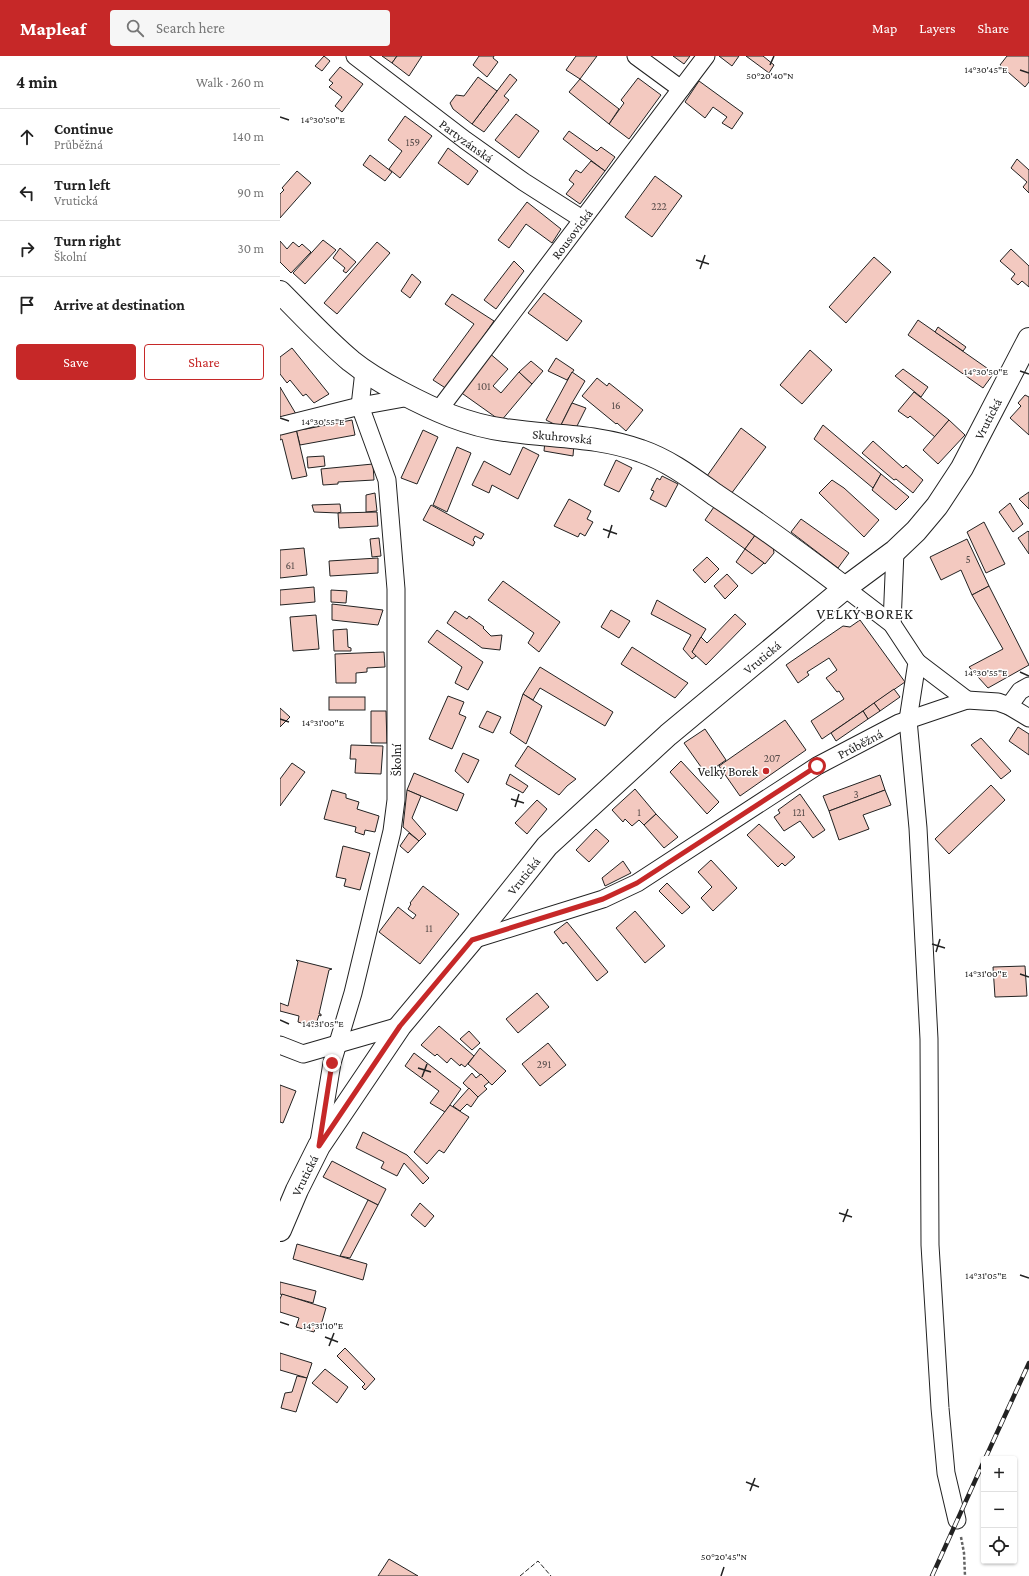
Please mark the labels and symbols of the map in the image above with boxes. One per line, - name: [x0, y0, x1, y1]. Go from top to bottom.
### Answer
- text: 14°30'45"E: [964, 64, 1008, 75]
- text: 50°20'40"N: [746, 70, 794, 81]
- text: 14°30'50"E: [301, 114, 345, 125]
- street label: Partyzánská: [436, 116, 496, 166]
- house number: 159: [406, 136, 420, 148]
- house number: 222: [651, 200, 667, 212]
- street label: Rousovická: [548, 206, 596, 262]
- text: 14°30'50"E: [964, 366, 1008, 377]
- house number: 101: [477, 380, 491, 392]
- street label: Vrutická: [971, 396, 1005, 442]
- house number: 16: [611, 399, 621, 411]
- text: 14°30'55"E: [302, 416, 345, 427]
- street label: Skuhrovská: [532, 426, 593, 447]
- house number: 5: [965, 553, 971, 565]
- house number: 61: [285, 559, 295, 571]
- district label: VELKÝ BOREK: [816, 606, 914, 622]
- street label: Vrutická: [740, 638, 784, 677]
- text: 14°30'55"E: [965, 667, 1008, 678]
- text: 14°31'00"E: [302, 717, 345, 728]
- street label: Průběžná: [835, 726, 885, 762]
- street label: Školní: [389, 743, 404, 776]
- house number: 207: [764, 752, 780, 764]
- route start: [808, 757, 826, 775]
- place label: Velký Borek: [698, 764, 759, 779]
- marker: Velký Borek: [761, 766, 771, 776]
- house number: 3: [853, 788, 859, 800]
- house number: 1: [637, 806, 641, 818]
- house number: 121: [793, 806, 806, 818]
- street label: Vrutická: [504, 854, 543, 898]
- house number: 11: [425, 922, 433, 934]
- text: 14°31'00"E: [965, 968, 1008, 979]
- text: 14°31'05"E: [302, 1018, 344, 1029]
- route end: [323, 1054, 341, 1072]
- house number: 291: [537, 1058, 552, 1070]
- street label: Vrutická: [288, 1152, 321, 1198]
- text: 14°31'05"E: [965, 1270, 1007, 1281]
- text: 14°31'10"E: [303, 1320, 344, 1331]
- text: 50°20'45"N: [701, 1551, 748, 1562]

